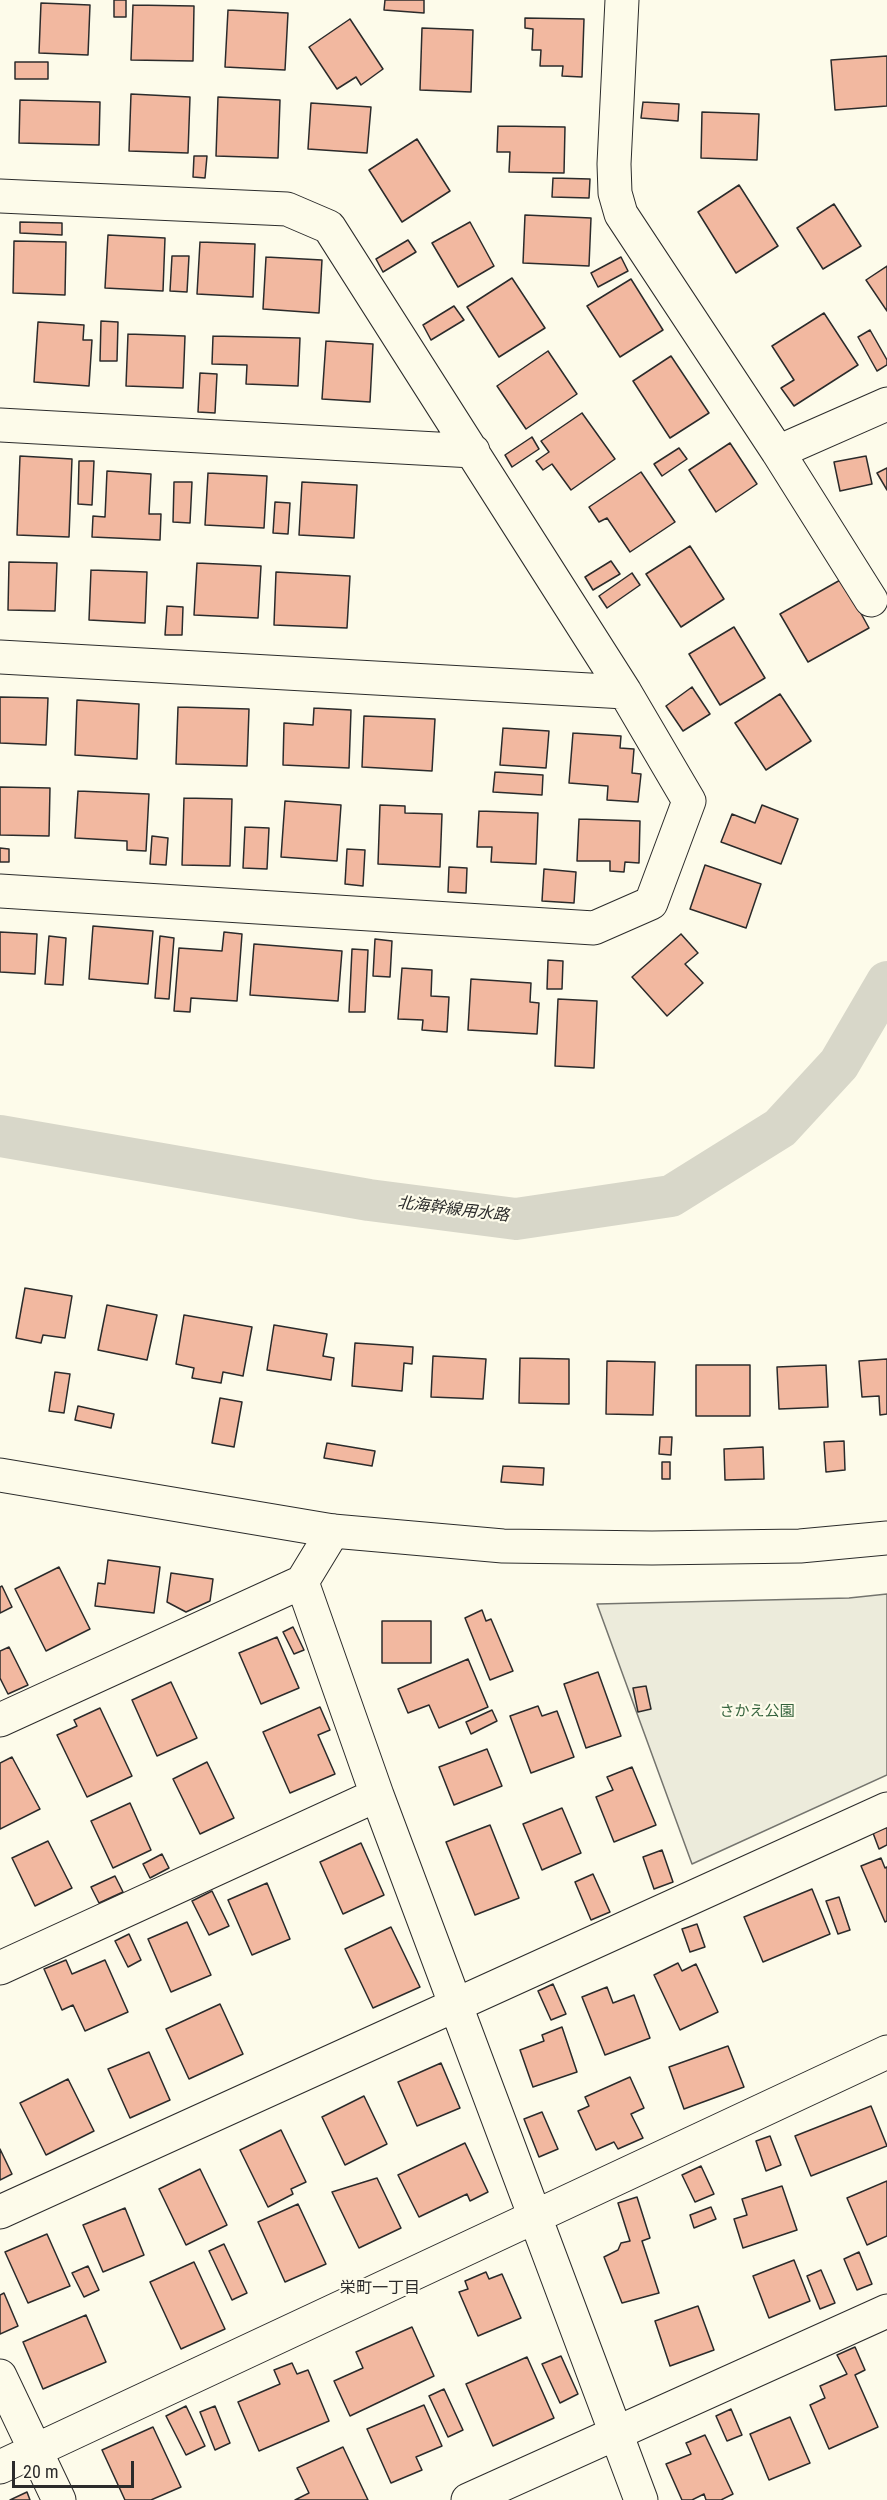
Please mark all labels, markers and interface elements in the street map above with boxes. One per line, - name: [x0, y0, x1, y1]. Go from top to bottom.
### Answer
- water label: 北海幹線用水路: [396, 1194, 510, 1226]
- park label: さかえ公園: [720, 1703, 794, 1721]
- district label: 栄町一丁目: [340, 2279, 420, 2299]
- scale bar: [15, 2449, 136, 2487]
- text: 20 m: [23, 2461, 58, 2482]

